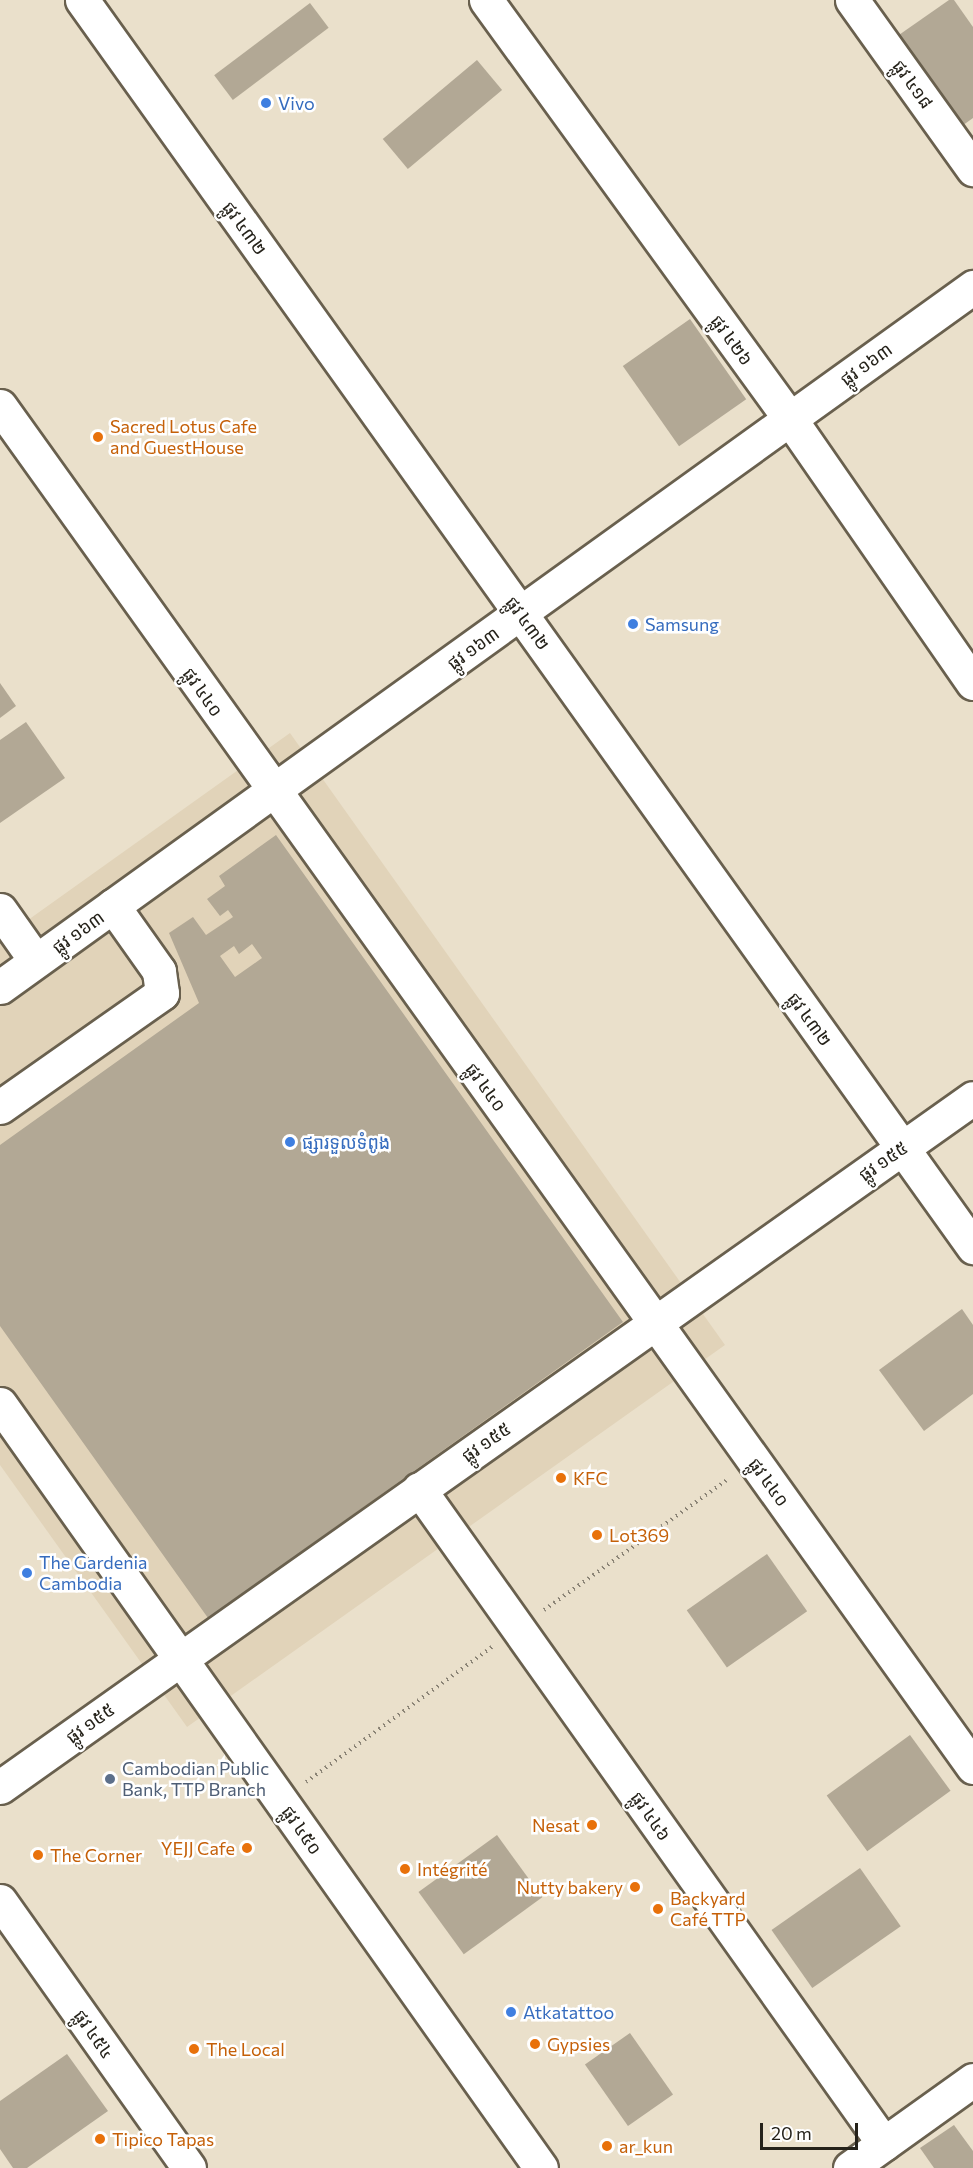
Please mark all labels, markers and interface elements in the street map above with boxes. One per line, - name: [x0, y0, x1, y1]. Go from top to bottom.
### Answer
- street label: ផ្លូវ ៤១៨: [888, 55, 938, 113]
- place label: Vivo: [278, 92, 315, 114]
- marker: Vivo: [259, 96, 273, 110]
- street label: ផ្លូវ ៤៣២: [218, 197, 272, 259]
- street label: ផ្លូវ ៤២៦: [706, 311, 758, 369]
- street label: ផ្លូវ ១៦៣: [836, 338, 896, 390]
- place label: Sacred Lotus Cafe and GuestHouse: [110, 416, 257, 458]
- marker: Sacred Lotus Cafe and GuestHouse: [91, 430, 105, 444]
- street label: ផ្លូវ ៤៣២: [501, 592, 555, 654]
- place label: Samsung: [645, 613, 719, 635]
- marker: Samsung: [626, 617, 640, 631]
- street label: ផ្លូវ ១៦៣: [443, 622, 503, 674]
- street label: ផ្លូវ ៤៤០: [178, 663, 228, 721]
- street label: ផ្លូវ ១៦៣: [48, 906, 108, 958]
- street label: ផ្លូវ ៤៣២: [783, 988, 837, 1050]
- street label: ផ្លូវ ៤៤០: [461, 1058, 511, 1116]
- place label: ផ្សារទួលទំពូង: [302, 1131, 390, 1153]
- marker: ផ្សារទួលទំពូង: [283, 1135, 297, 1149]
- street label: ផ្លូវ ១៥៥: [854, 1136, 912, 1186]
- street label: ផ្លូវ ១៥៥: [457, 1417, 515, 1467]
- street label: ផ្លូវ ៤៤០: [744, 1453, 794, 1511]
- place label: KFC: [573, 1467, 608, 1489]
- marker: KFC: [554, 1471, 568, 1485]
- place label: Lot369: [609, 1524, 669, 1546]
- marker: Lot369: [590, 1528, 604, 1542]
- place label: The Gardenia Cambodia: [39, 1552, 148, 1594]
- marker: The Gardenia Cambodia: [20, 1566, 34, 1580]
- street label: ផ្លូវ ១៥៥: [61, 1698, 119, 1748]
- place label: Cambodian Public Bank, TTP Branch: [122, 1758, 269, 1800]
- marker: Cambodian Public Bank, TTP Branch: [103, 1772, 117, 1786]
- street label: ផ្លូវ ៤៤៦: [626, 1787, 676, 1845]
- street label: ផ្លូវ ៤៥០: [277, 1801, 327, 1859]
- place label: Nesat: [532, 1814, 580, 1836]
- marker: Nesat: [585, 1818, 599, 1832]
- place label: YEJJ Cafe: [161, 1837, 235, 1859]
- marker: YEJJ Cafe: [240, 1841, 254, 1855]
- place label: The Corner: [50, 1844, 142, 1866]
- marker: The Corner: [31, 1848, 45, 1862]
- place label: Intégrité: [417, 1858, 487, 1880]
- marker: Intégrité: [398, 1862, 412, 1876]
- place label: Nutty bakery: [516, 1876, 623, 1898]
- marker: Nutty bakery: [628, 1880, 642, 1894]
- place label: Backyard Café TTP: [670, 1888, 746, 1930]
- marker: Backyard Café TTP: [651, 1902, 665, 1916]
- place label: Atkatattoo: [523, 2001, 614, 2023]
- street label: ផ្លូវ ៤៥៤: [69, 2005, 119, 2063]
- marker: Atkatattoo: [504, 2005, 518, 2019]
- place label: Gypsies: [547, 2033, 610, 2055]
- marker: Gypsies: [528, 2037, 542, 2051]
- place label: The Local: [206, 2038, 285, 2060]
- marker: The Local: [187, 2042, 201, 2056]
- scale bar: [763, 2111, 860, 2149]
- text: 20 m: [771, 2122, 812, 2144]
- place label: Tipico Tapas: [112, 2128, 214, 2150]
- marker: Tipico Tapas: [93, 2132, 107, 2146]
- place label: ar_kun: [619, 2135, 673, 2157]
- marker: ar_kun: [600, 2139, 614, 2153]

